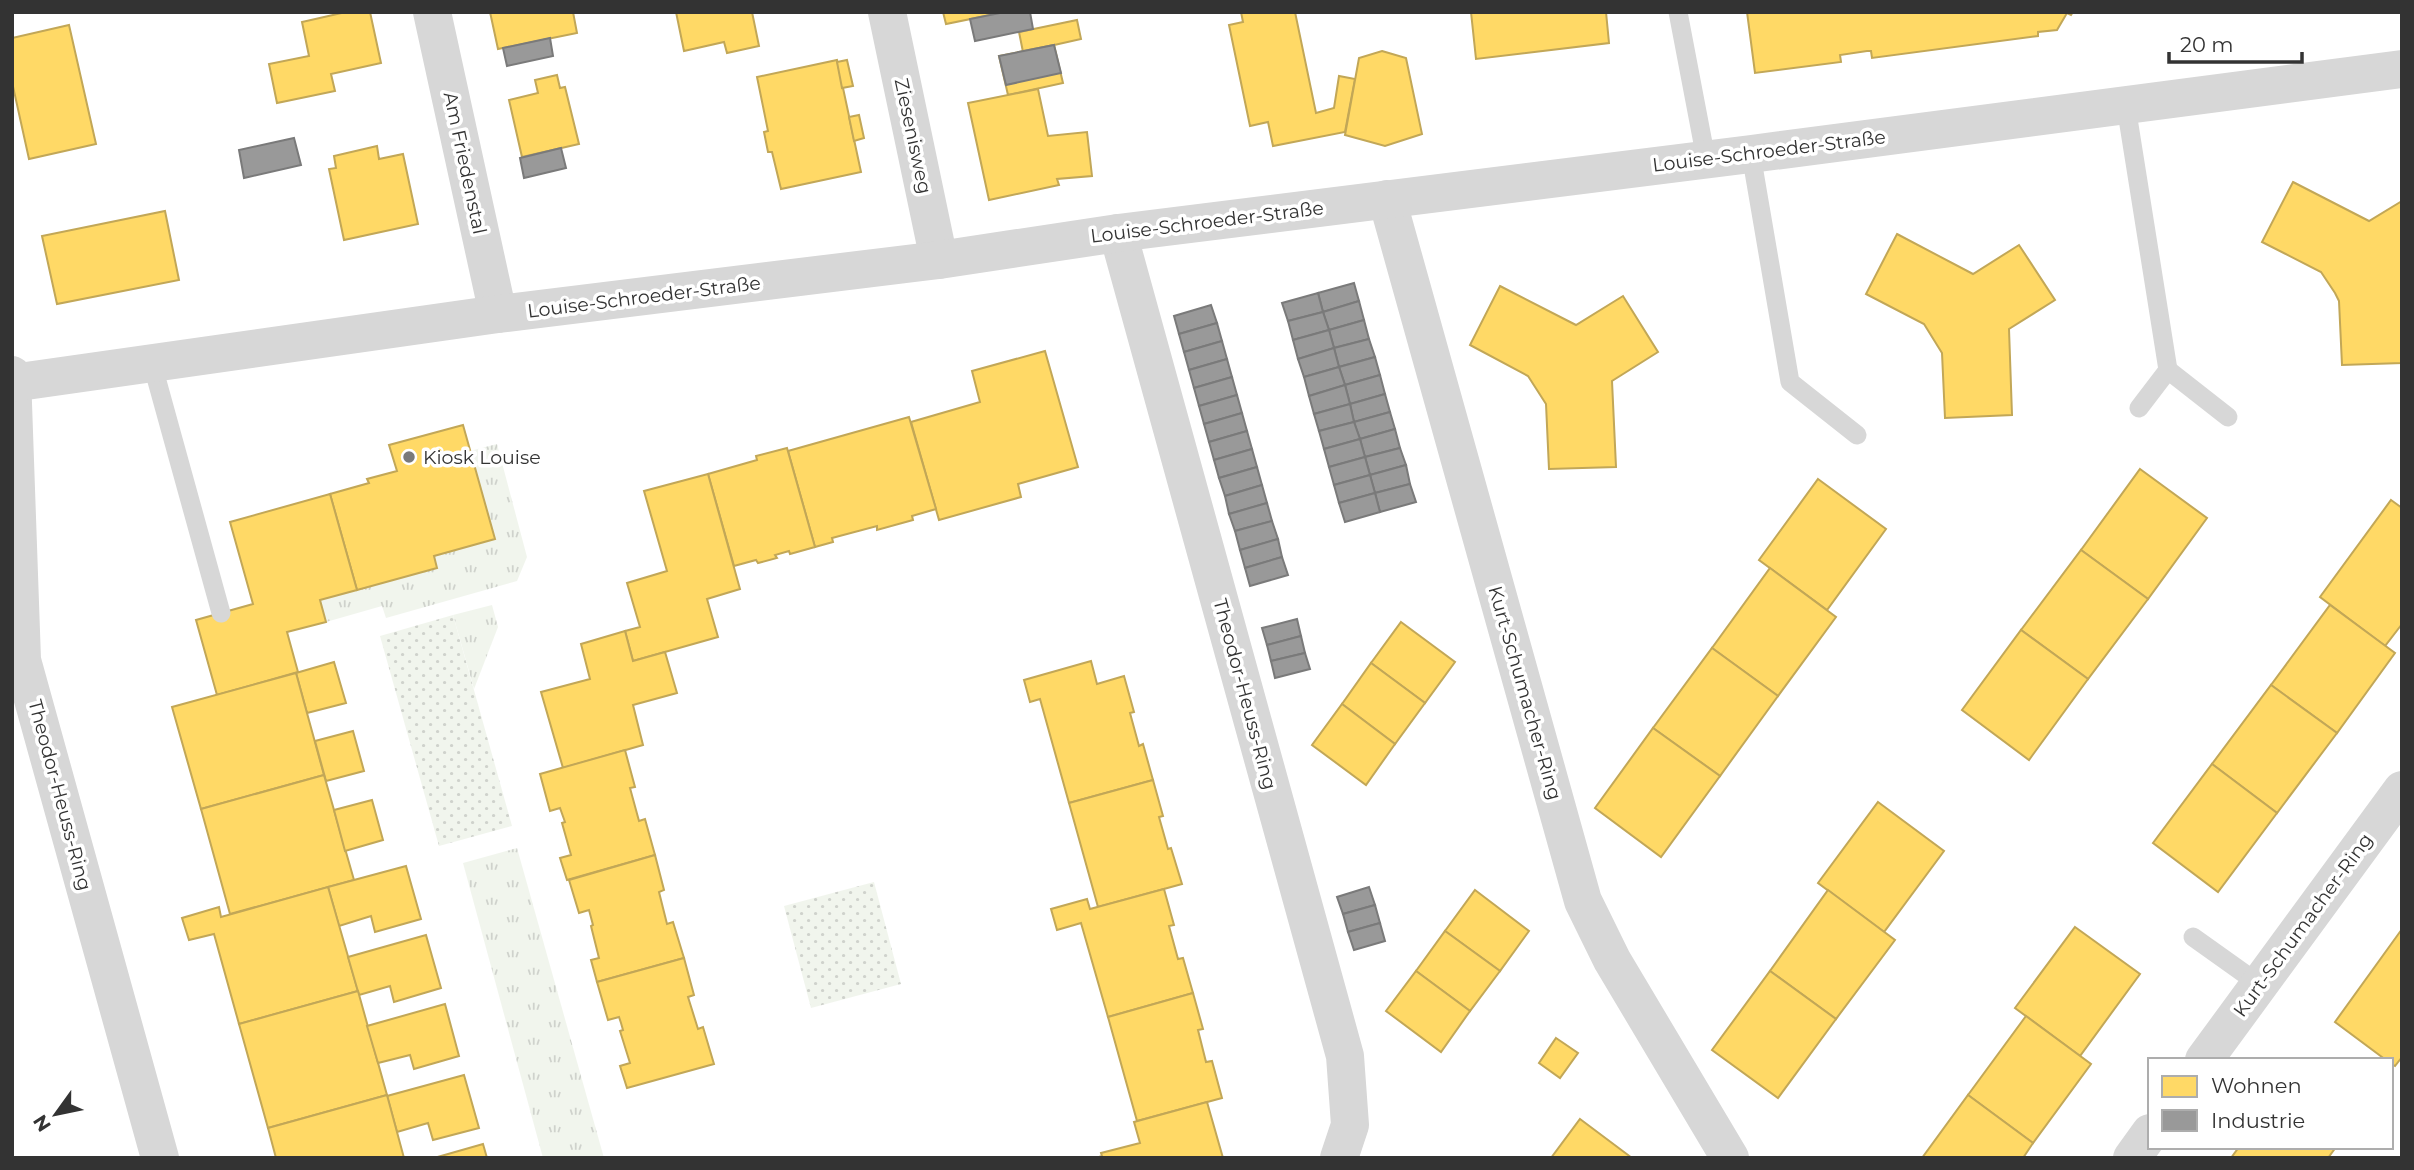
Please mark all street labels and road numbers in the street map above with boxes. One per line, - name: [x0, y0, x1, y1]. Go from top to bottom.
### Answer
- street label: Ziesenisweg: [890, 76, 936, 196]
- street label: Am Friedenstal: [439, 90, 491, 236]
- street label: Louise-Schroeder-Straße: [1651, 125, 1887, 177]
- street label: Louise-Schroeder-Straße: [1089, 196, 1325, 248]
- street label: Louise-Schroeder-Straße: [526, 271, 762, 323]
- street label: Kurt-Schumacher-Ring: [1483, 583, 1567, 803]
- street label: Theodor-Heuss-Ring: [1208, 596, 1282, 792]
- street label: Theodor-Heuss-Ring: [23, 697, 97, 893]
- street label: Kurt-Schumacher-Ring: [2229, 829, 2377, 1021]

